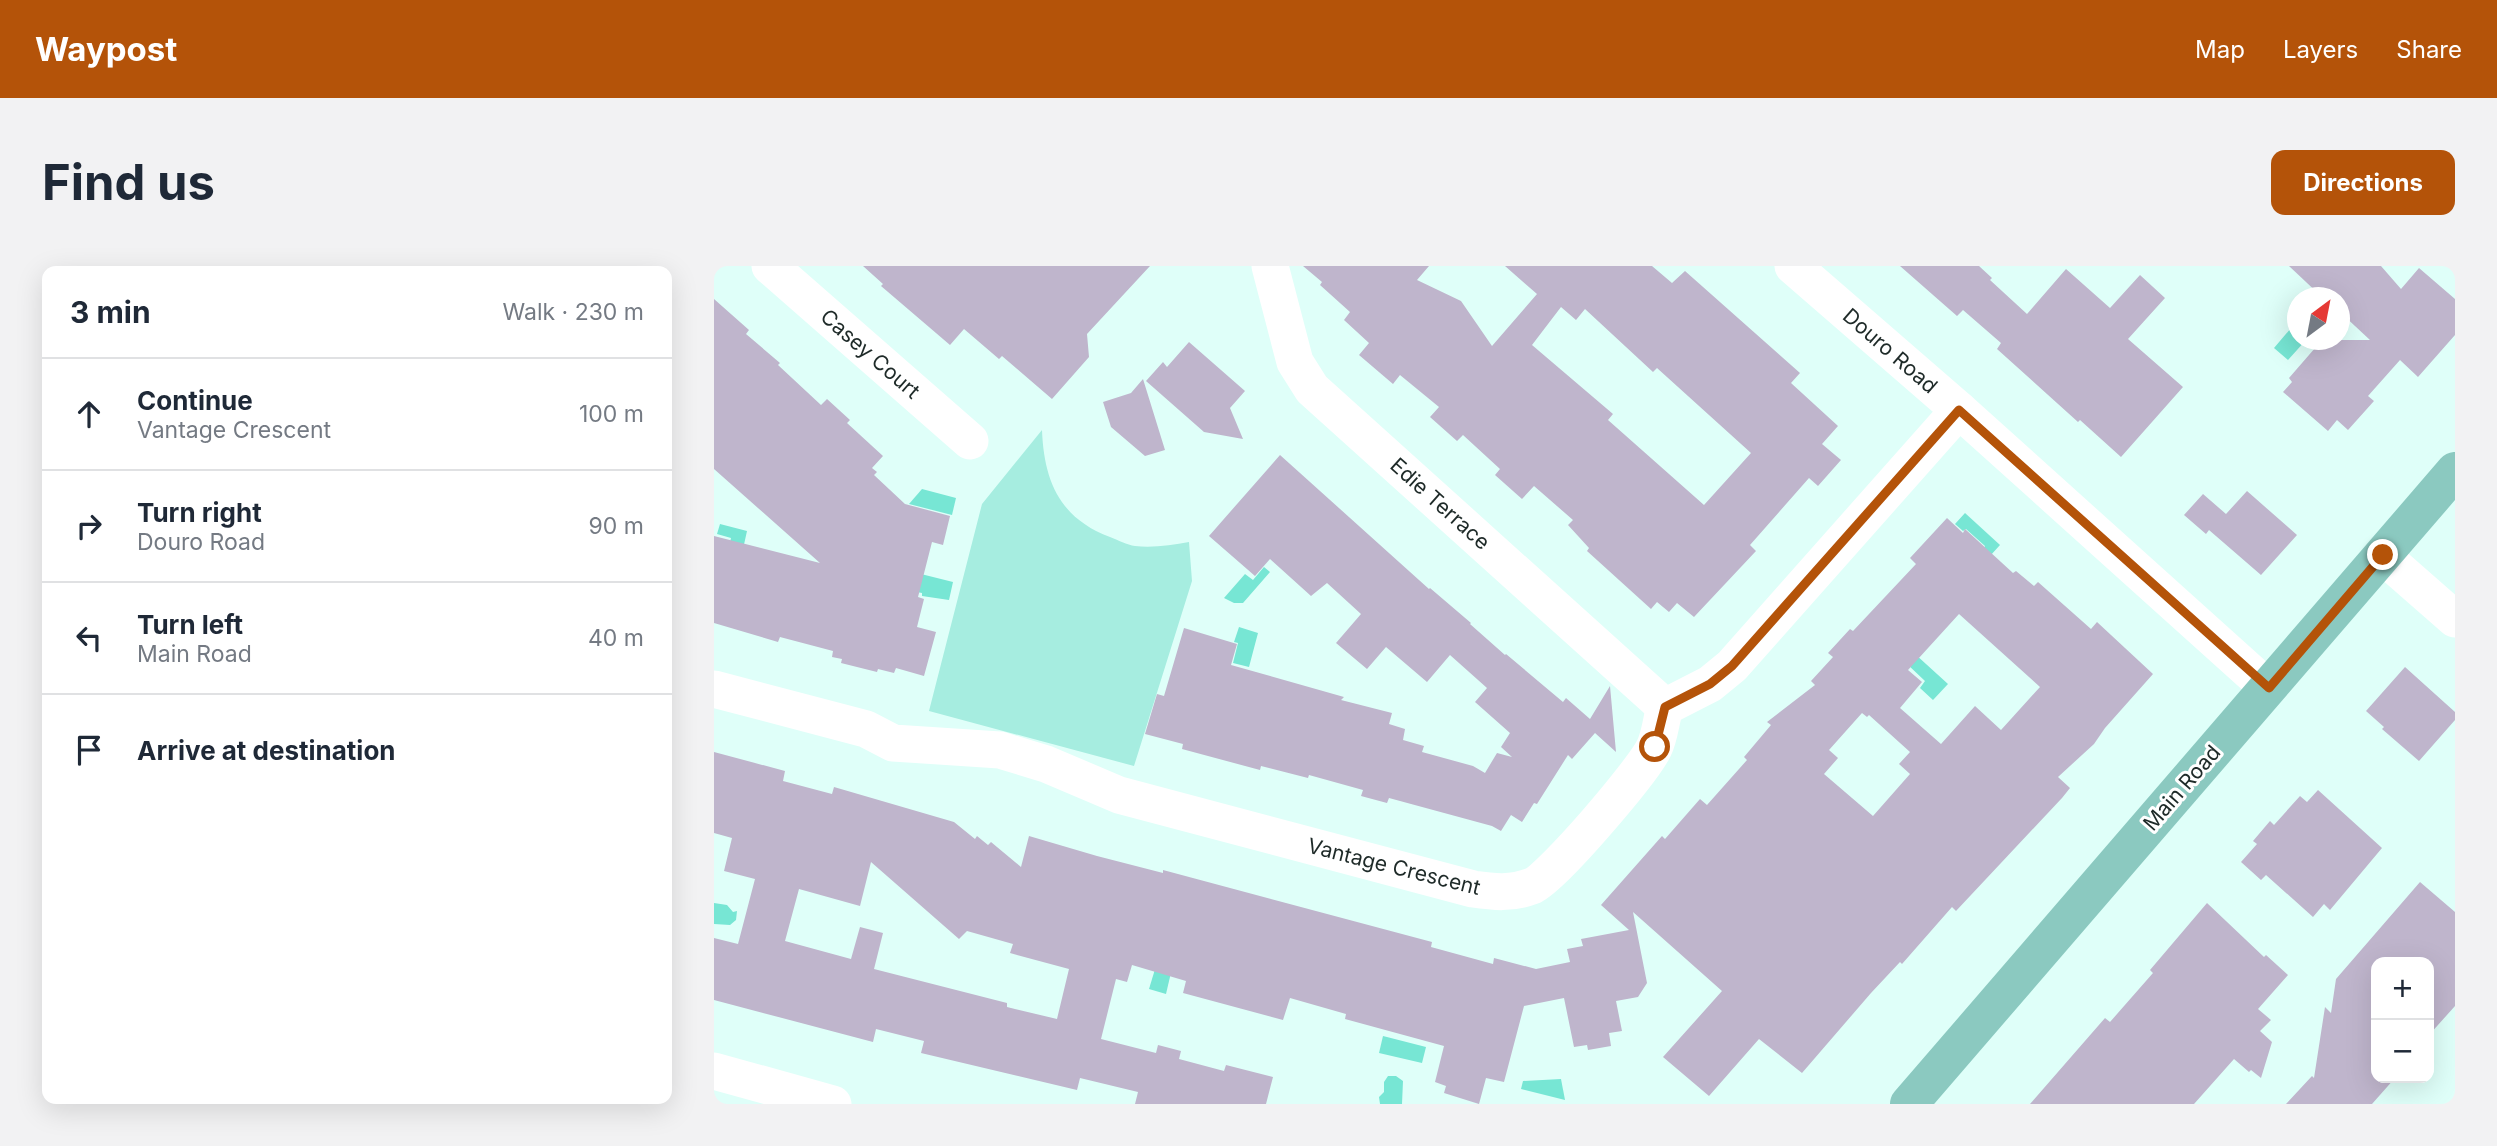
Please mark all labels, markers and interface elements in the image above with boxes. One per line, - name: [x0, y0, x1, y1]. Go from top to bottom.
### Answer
- text: Waypost: [35, 29, 177, 69]
- text: Map: [2195, 35, 2245, 64]
- text: Layers: [2283, 35, 2358, 64]
- text: Share: [2396, 35, 2462, 64]
- button: Directions: [2271, 150, 2455, 215]
- text: Find us: [42, 153, 215, 212]
- north arrow: [2287, 287, 2350, 350]
- text: 3 min: [70, 294, 151, 330]
- text: Walk · 230 m: [502, 298, 644, 326]
- street label: Douro Road: [1838, 303, 1943, 398]
- street label: Casey Court: [816, 304, 925, 404]
- text: Continue: [137, 385, 253, 416]
- icon: ahead: [70, 395, 108, 433]
- text: 100 m: [579, 400, 644, 428]
- text: Vantage Crescent: [137, 416, 331, 444]
- street label: Edie Terrace: [1386, 453, 1495, 555]
- text: Turn right: [137, 497, 262, 528]
- icon: right: [70, 507, 108, 545]
- text: 90 m: [589, 512, 644, 540]
- text: Douro Road: [137, 528, 265, 556]
- route end: [2367, 539, 2398, 570]
- text: Turn left: [137, 609, 243, 640]
- icon: left: [70, 619, 108, 657]
- text: 40 m: [588, 624, 644, 652]
- text: Main Road: [137, 640, 252, 668]
- icon: arrive: [70, 731, 108, 769]
- route start: [1639, 731, 1670, 762]
- text: Arrive at destination: [137, 735, 396, 766]
- street label: Main Road: [2138, 740, 2225, 835]
- street label: Vantage Crescent: [1305, 833, 1483, 900]
- map controls: [2371, 957, 2434, 1083]
- button: +: [2371, 957, 2434, 1020]
- button: −: [2371, 1020, 2434, 1083]

